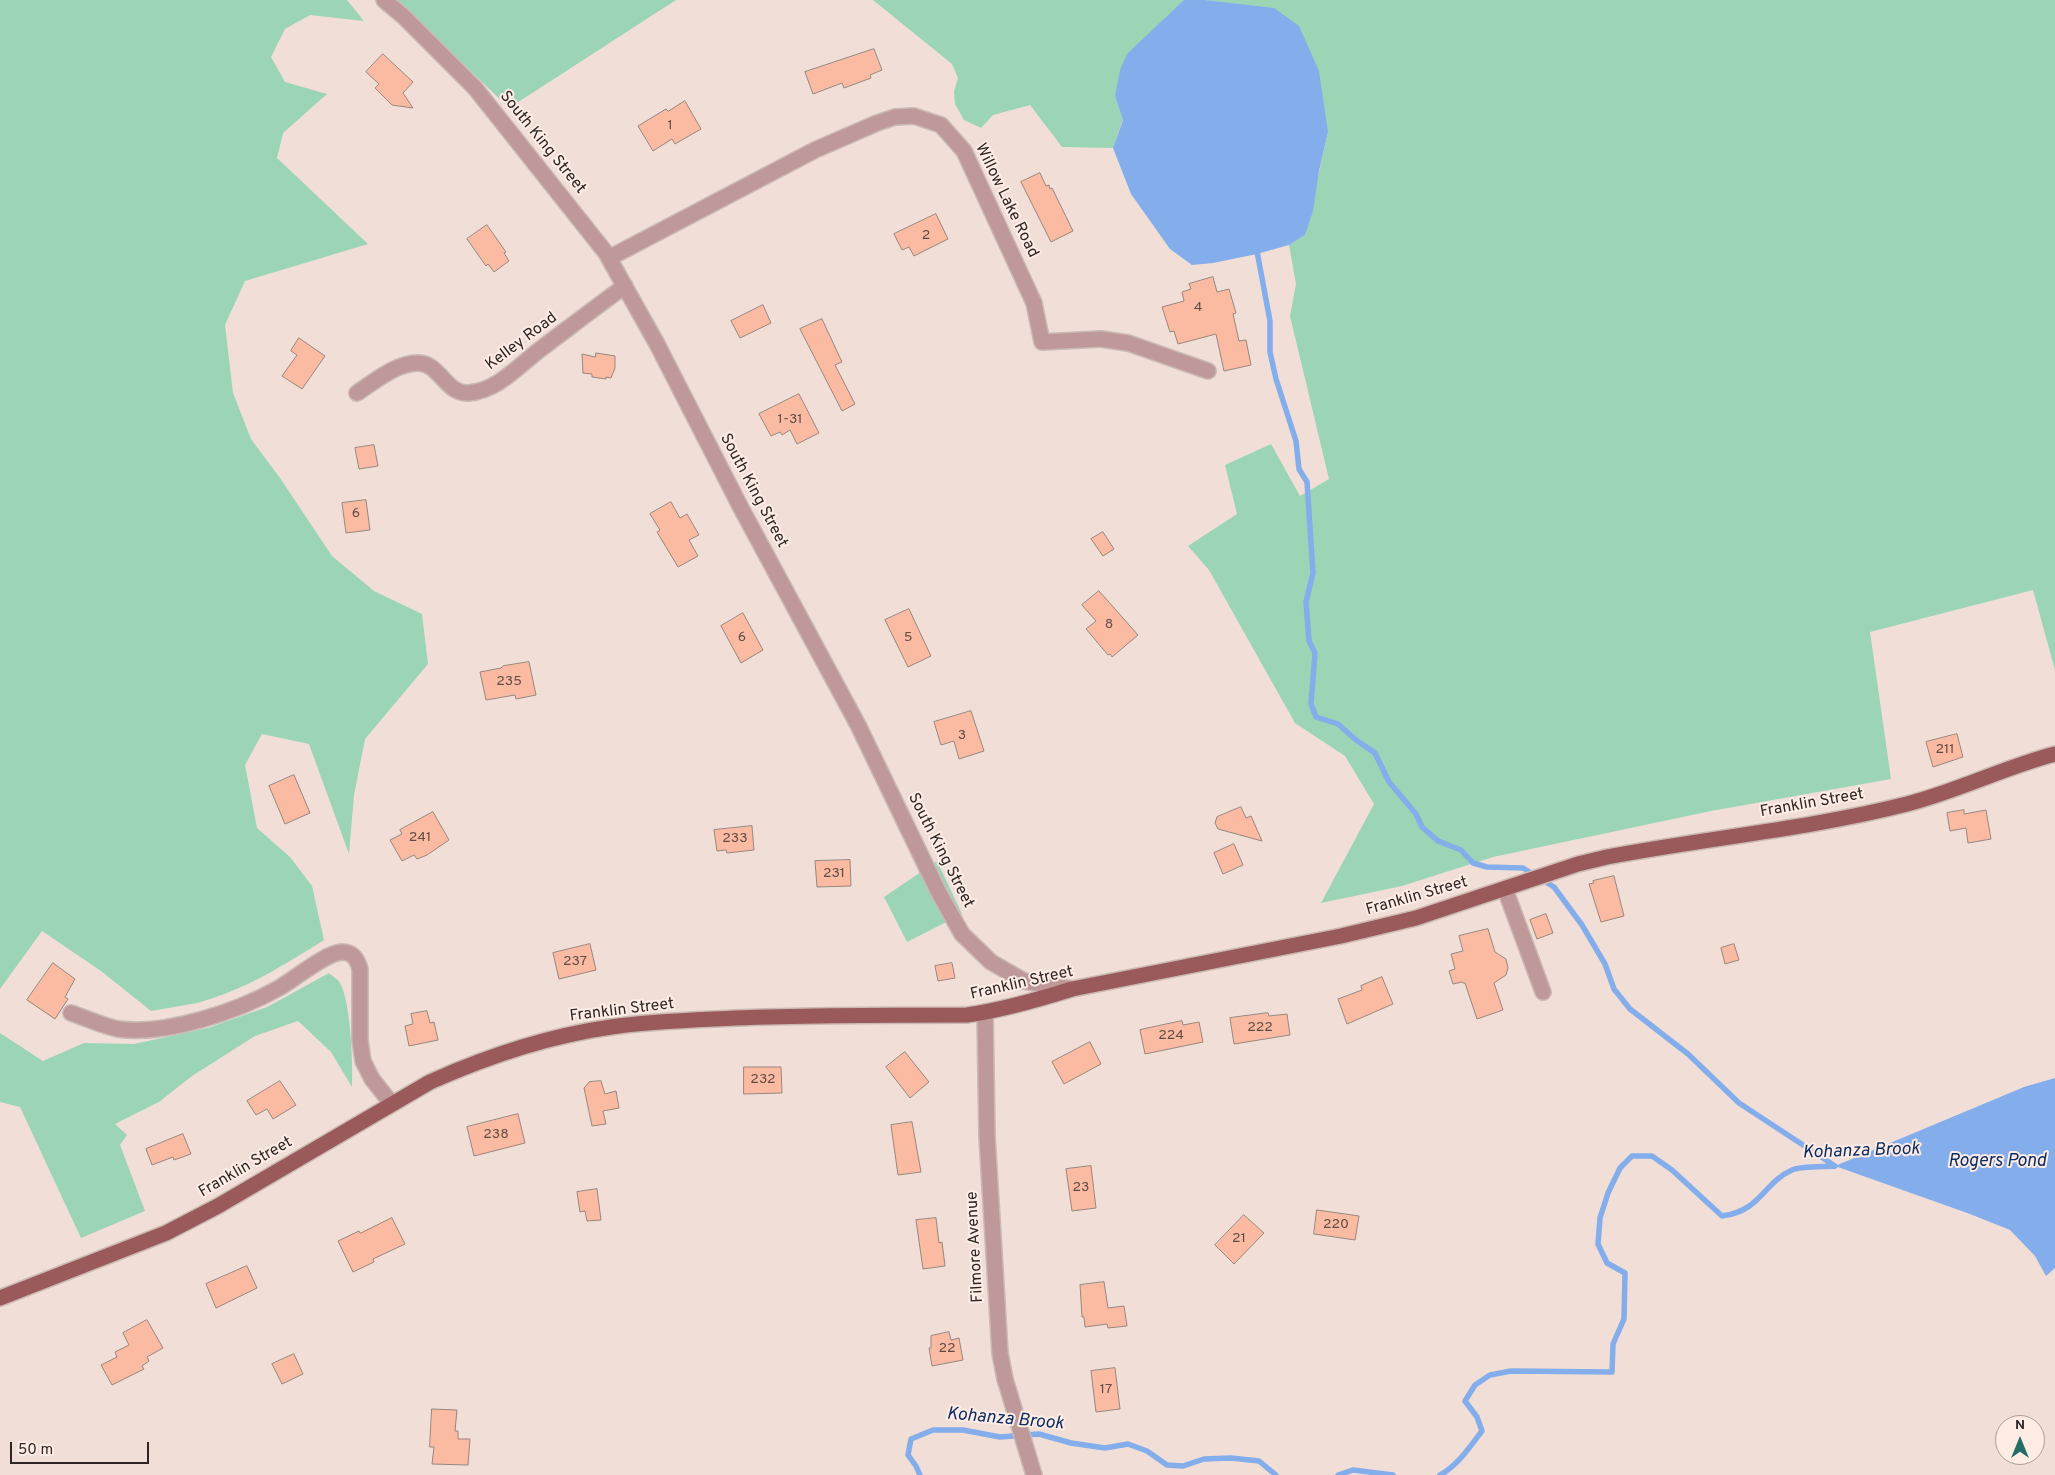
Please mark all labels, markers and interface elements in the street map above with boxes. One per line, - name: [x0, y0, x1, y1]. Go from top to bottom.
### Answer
- street label: South King Street: [495, 88, 589, 198]
- house number: 1: [667, 118, 673, 134]
- street label: Willow Lake Road: [970, 141, 1042, 261]
- house number: 2: [922, 228, 930, 244]
- house number: 4: [1194, 300, 1202, 316]
- street label: Kelley Road: [482, 309, 562, 375]
- house number: 1-31: [777, 412, 803, 428]
- street label: South King Street: [715, 431, 791, 551]
- house number: 6: [352, 506, 360, 522]
- house number: 8: [1105, 617, 1113, 633]
- house number: 6: [738, 630, 746, 646]
- house number: 5: [904, 630, 912, 646]
- house number: 235: [496, 674, 522, 690]
- house number: 3: [958, 728, 966, 744]
- house number: 211: [1935, 742, 1955, 758]
- street label: Franklin Street: [1759, 785, 1865, 823]
- street label: South King Street: [903, 790, 977, 912]
- house number: 241: [409, 830, 431, 846]
- house number: 233: [722, 831, 748, 847]
- house number: 231: [823, 866, 845, 882]
- street label: Franklin Street: [1364, 873, 1470, 921]
- house number: 237: [563, 954, 587, 970]
- street label: Franklin Street: [969, 963, 1075, 1005]
- street label: Franklin Street: [569, 995, 675, 1027]
- house number: 222: [1247, 1020, 1273, 1036]
- house number: 224: [1158, 1028, 1184, 1044]
- house number: 232: [750, 1072, 776, 1088]
- house number: 238: [483, 1127, 509, 1143]
- street label: Franklin Street: [196, 1133, 296, 1203]
- water label: Kohanza Brook: [1802, 1139, 1920, 1165]
- water label: Rogers Pond: [1948, 1151, 2046, 1173]
- house number: 23: [1073, 1180, 1089, 1196]
- street label: Filmore Avenue: [963, 1191, 989, 1303]
- house number: 220: [1323, 1217, 1349, 1233]
- house number: 21: [1232, 1231, 1246, 1247]
- house number: 22: [938, 1341, 956, 1357]
- house number: 17: [1100, 1382, 1112, 1398]
- water label: Kohanza Brook: [946, 1404, 1064, 1436]
- north arrow: [1995, 1415, 2045, 1465]
- text: N: [2015, 1417, 2025, 1434]
- scale bar: [12, 1432, 151, 1464]
- text: 50 m: [18, 1441, 53, 1460]

